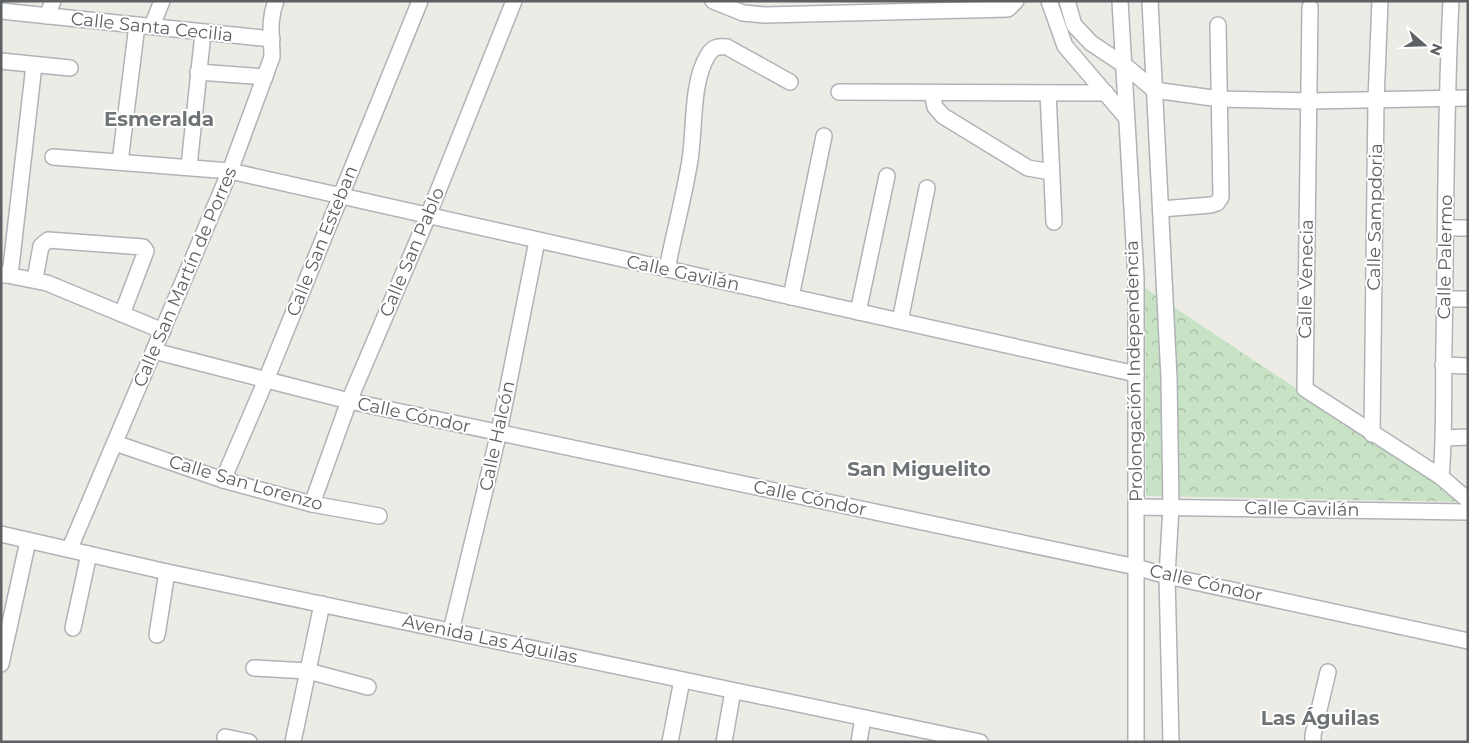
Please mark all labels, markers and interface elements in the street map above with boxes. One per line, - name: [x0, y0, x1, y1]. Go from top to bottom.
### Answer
- street label: Calle Santa Cecilia: [70, 8, 234, 46]
- north arrow: [1399, 20, 1449, 70]
- text: N: [1426, 41, 1447, 58]
- district label: Esmeralda: [104, 107, 214, 131]
- street label: Calle Sampdoria: [1363, 143, 1387, 291]
- street label: Calle San Esteban: [282, 162, 362, 320]
- street label: Calle San Martín de Porres: [129, 163, 241, 390]
- street label: Calle San Pablo: [375, 184, 449, 320]
- street label: Calle Palermo: [1433, 194, 1457, 320]
- street label: Calle Venecia: [1294, 219, 1318, 339]
- street label: Prolongación Independencia: [1121, 240, 1147, 502]
- street label: Calle Gavilán: [624, 250, 742, 296]
- street label: Calle Halcón: [475, 379, 519, 493]
- street label: Calle Cóndor: [355, 392, 473, 438]
- street label: Calle San Lorenzo: [166, 450, 326, 516]
- district label: San Miguelito: [847, 457, 991, 481]
- street label: Calle Cóndor: [751, 475, 869, 521]
- street label: Calle Gavilán: [1244, 497, 1360, 521]
- street label: Calle Cóndor: [1147, 559, 1265, 607]
- street label: Avenida Las Águilas: [400, 610, 580, 668]
- district label: Las Águilas: [1261, 706, 1380, 730]

